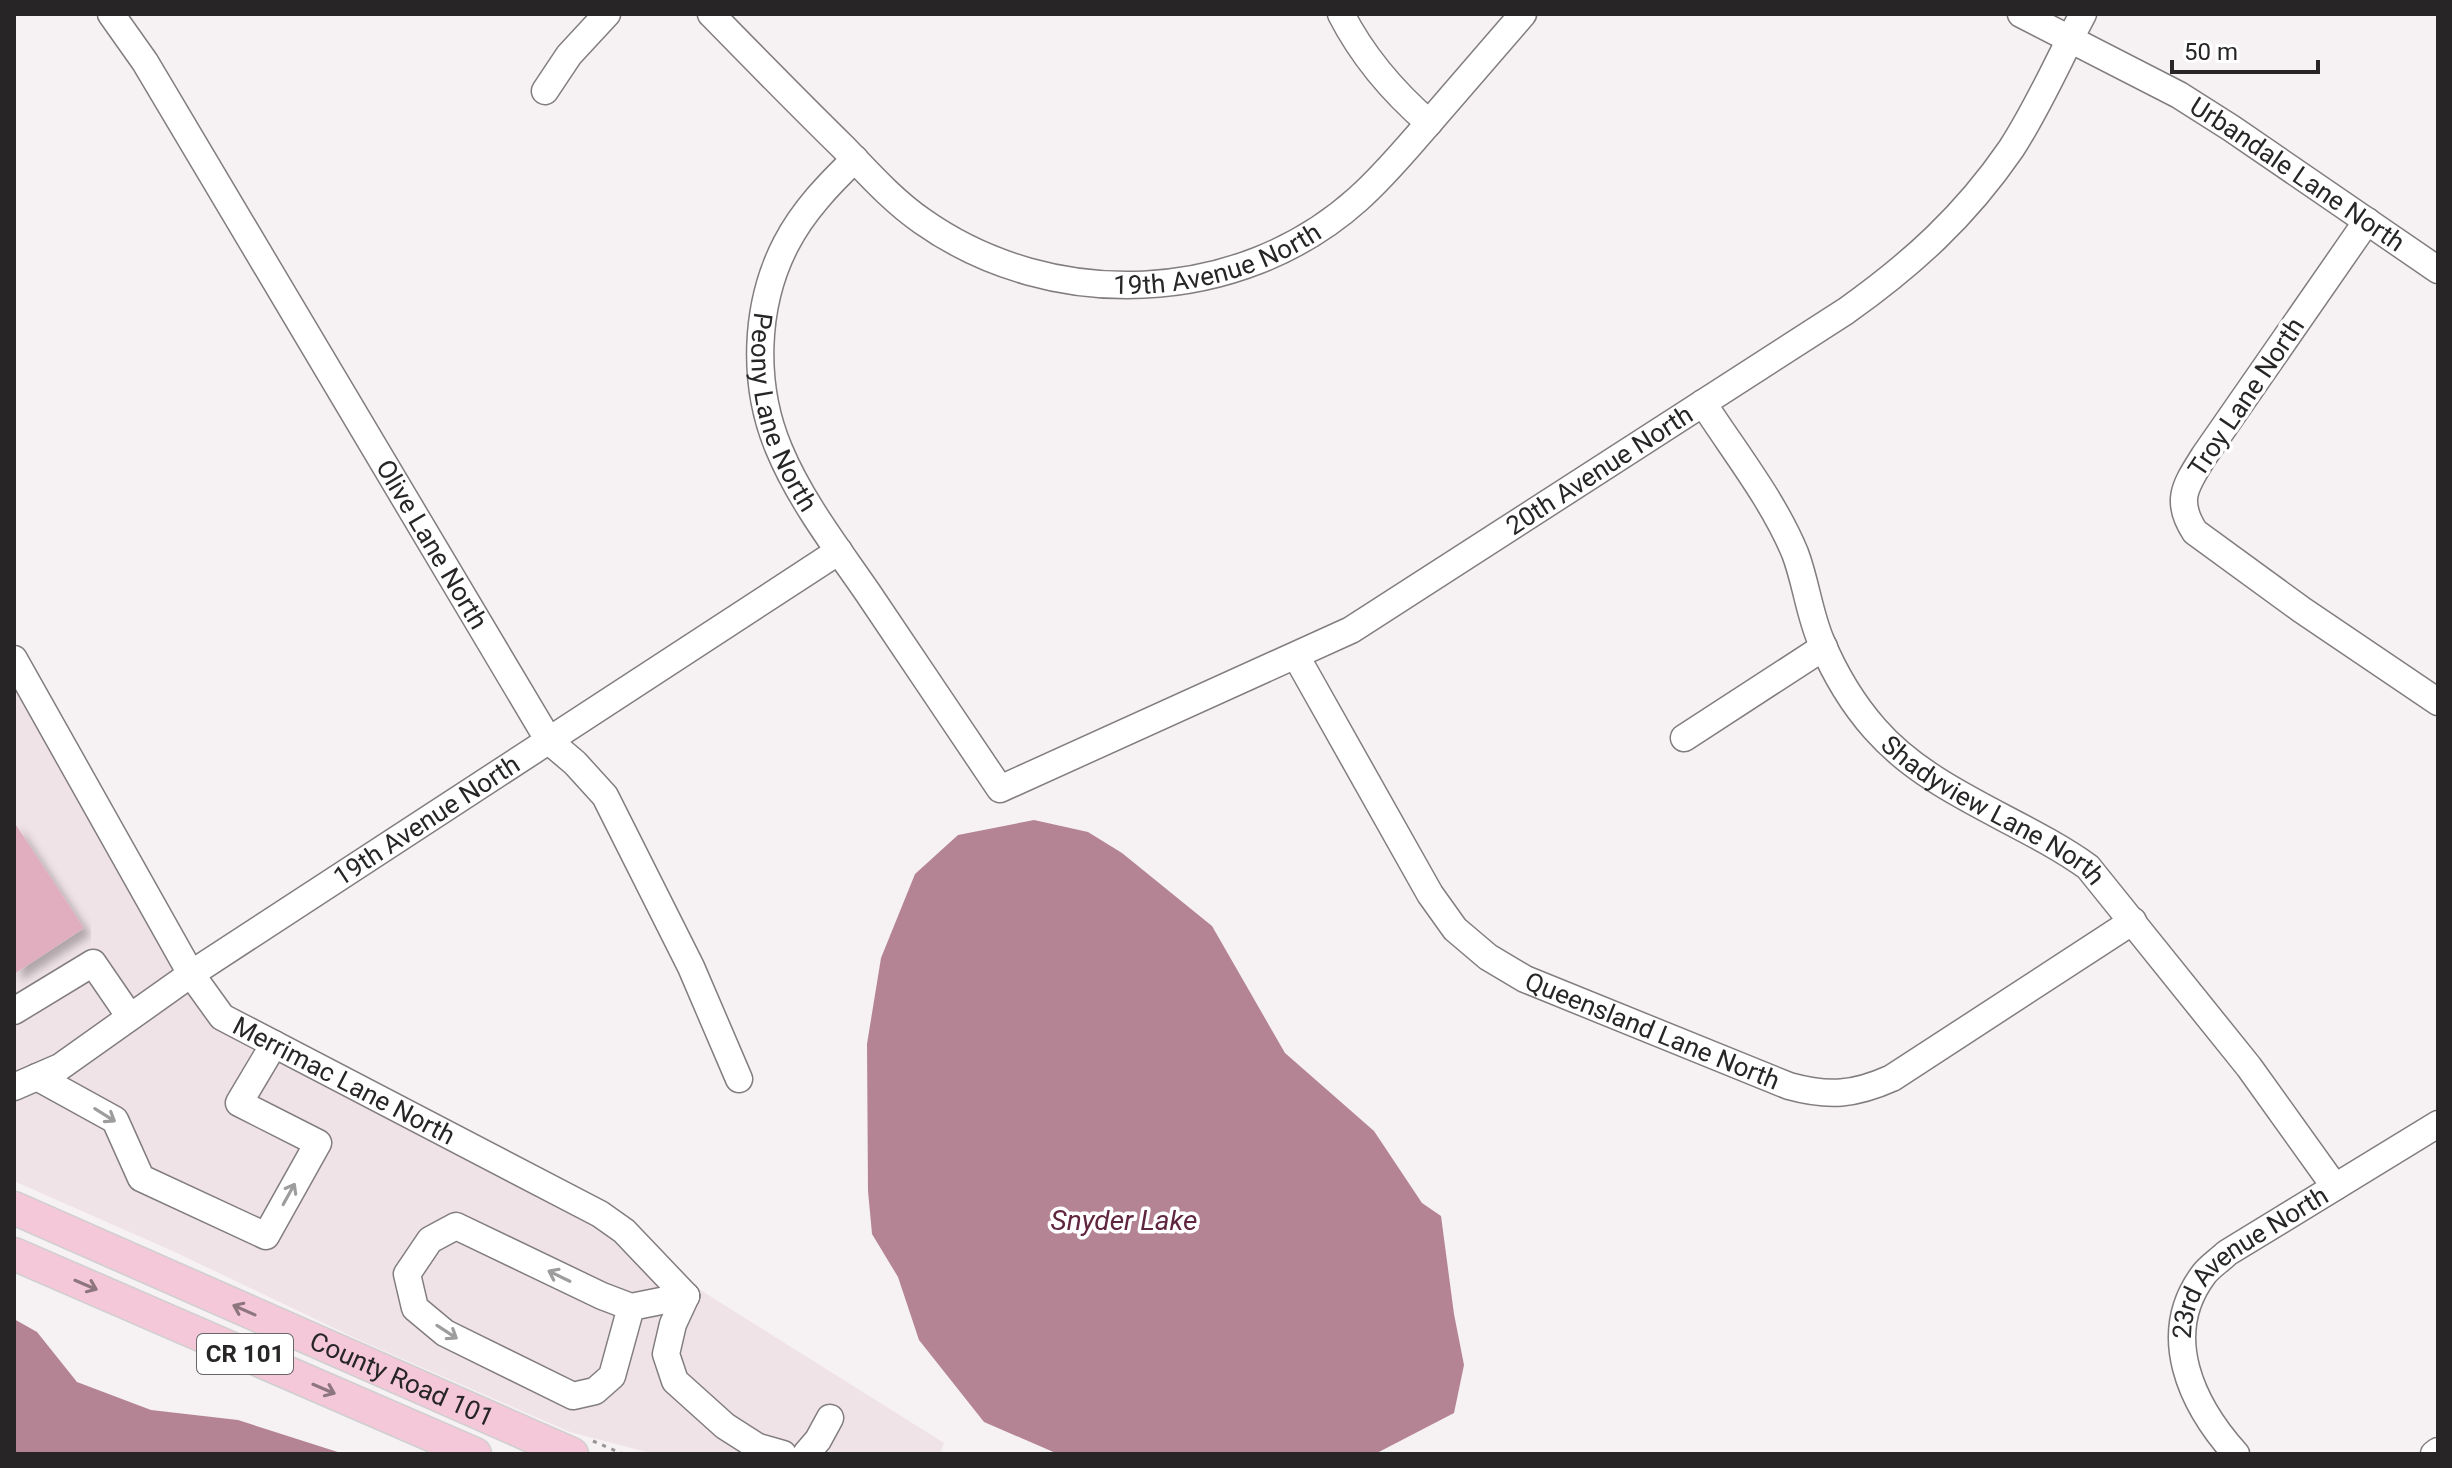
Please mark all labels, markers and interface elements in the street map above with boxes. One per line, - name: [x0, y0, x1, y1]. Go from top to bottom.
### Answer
- scale bar: [2172, 24, 2318, 74]
- text: 50 m: [2184, 38, 2238, 66]
- street label: Urbandale Lane North: [2185, 91, 2410, 258]
- street label: 19th Avenue North: [1113, 217, 1326, 300]
- street label: Peony Lane North: [745, 311, 823, 517]
- street label: Troy Lane North: [2182, 312, 2310, 482]
- street label: 20th Avenue North: [1500, 399, 1698, 541]
- street label: Olive Lane North: [370, 454, 494, 634]
- street label: Shadyview Lane North: [1875, 729, 2111, 891]
- street label: 19th Avenue North: [328, 749, 525, 892]
- street label: Queensland Lane North: [1521, 966, 1784, 1096]
- street label: Merrimac Lane North: [228, 1010, 460, 1151]
- one-way arrow: [93, 1107, 115, 1124]
- street label: 23rd Avenue North: [2167, 1180, 2333, 1340]
- one-way arrow: [282, 1183, 298, 1206]
- water label: Snyder Lake: [1051, 1204, 1197, 1237]
- one-way arrow: [548, 1268, 572, 1283]
- one-way arrow: [73, 1279, 97, 1294]
- one-way arrow: [232, 1302, 257, 1317]
- one-way arrow: [435, 1324, 458, 1340]
- street label: County Road 101: [305, 1325, 499, 1433]
- road number: CR 101: [197, 1334, 293, 1374]
- one-way arrow: [311, 1382, 336, 1397]

